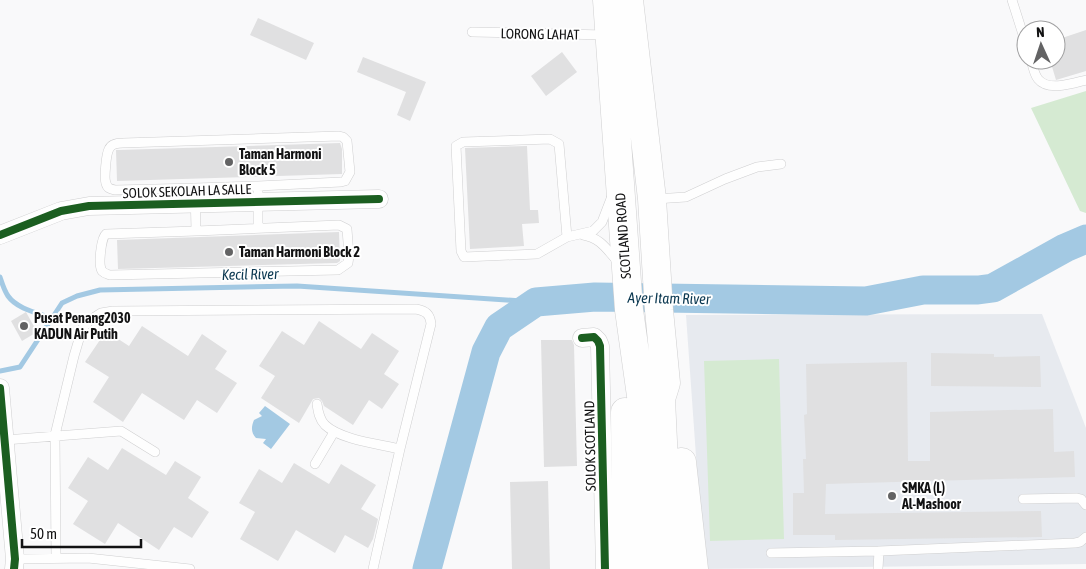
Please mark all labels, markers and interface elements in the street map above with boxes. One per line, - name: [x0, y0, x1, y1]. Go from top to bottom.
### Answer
- north arrow: [1016, 20, 1066, 70]
- text: N: [1036, 24, 1045, 40]
- street label: LORONG LAHAT: [500, 25, 580, 43]
- place label: Taman Harmoni Block 5: [239, 146, 321, 178]
- marker: Taman Harmoni Block 5: [223, 156, 235, 168]
- street label: SOLOK SEKOLAH LA SALLE: [122, 181, 252, 201]
- street label: SCOTLAND ROAD: [612, 192, 634, 279]
- place label: Taman Harmoni Block 2: [239, 244, 360, 260]
- marker: Taman Harmoni Block 2: [223, 246, 235, 258]
- water label: Kecil River: [221, 265, 279, 283]
- water label: Ayer Itam River: [626, 289, 711, 307]
- place label: Pusat Penang2030 KADUN Air Putih: [34, 310, 131, 342]
- marker: Pusat Penang2030 KADUN Air Putih: [18, 320, 30, 332]
- street label: SOLOK SCOTLAND: [581, 400, 599, 491]
- place label: SMKA (L) Al-Mashoor: [901, 480, 962, 512]
- marker: SMKA (L) Al-Mashoor: [886, 490, 898, 502]
- scale bar: [22, 516, 141, 548]
- text: 50 m: [30, 525, 57, 542]

